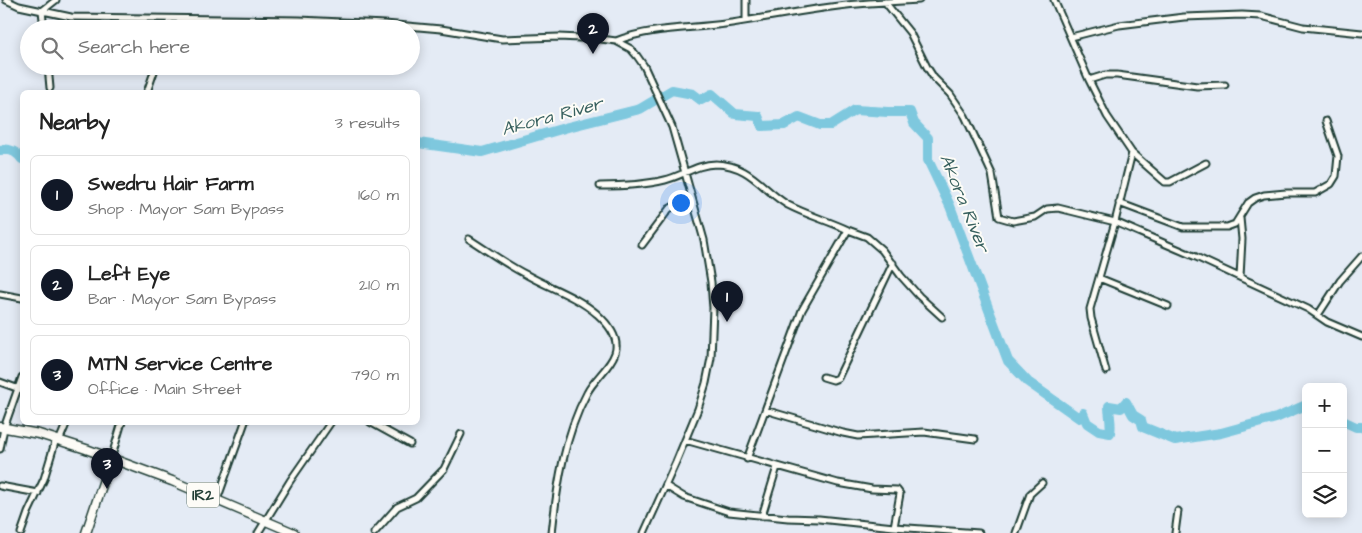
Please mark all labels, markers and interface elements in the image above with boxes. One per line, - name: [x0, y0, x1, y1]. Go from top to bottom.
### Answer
- pin: 2: [577, 13, 609, 54]
- search box: [20, 20, 420, 75]
- icon: search: [38, 34, 66, 62]
- text: Search here: [78, 34, 190, 61]
- water label: Akora River: [499, 90, 607, 142]
- text: Nearby: [40, 108, 110, 137]
- text: 3 results: [335, 112, 400, 134]
- water label: Akora River: [934, 150, 996, 258]
- text: Swedru Hair Farm: [88, 171, 254, 198]
- text: 1: [56, 184, 58, 206]
- text: 160 m: [358, 184, 399, 206]
- your location: [668, 190, 694, 216]
- text: Shop · Mayor Sam Bypass: [88, 198, 284, 220]
- text: Left Eye: [88, 261, 170, 288]
- text: 2: [52, 274, 62, 296]
- text: 210 m: [359, 274, 399, 296]
- pin: 1: [711, 281, 743, 322]
- text: Bar · Mayor Sam Bypass: [88, 288, 276, 310]
- text: MTN Service Centre: [88, 351, 272, 378]
- text: 3: [53, 364, 61, 386]
- text: 790 m: [351, 364, 399, 386]
- text: Office · Main Street: [88, 378, 242, 400]
- map controls: [1302, 383, 1347, 518]
- button: +: [1302, 383, 1347, 428]
- button: −: [1302, 428, 1347, 473]
- pin: 3: [91, 448, 123, 489]
- button: layers: [1302, 473, 1347, 518]
- road number: IR2: [187, 482, 219, 508]

